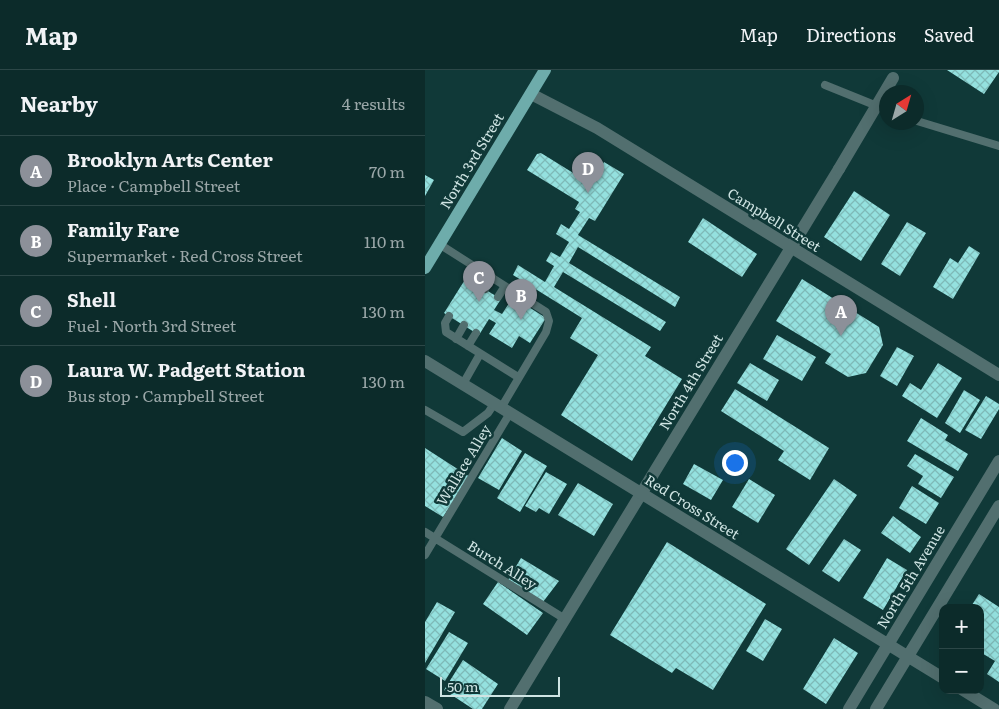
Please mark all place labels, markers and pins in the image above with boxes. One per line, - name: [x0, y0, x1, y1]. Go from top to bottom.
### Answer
- pin: D: [572, 152, 604, 193]
- pin: C: [463, 261, 495, 302]
- pin: B: [505, 279, 537, 320]
- pin: A: [825, 295, 857, 336]

